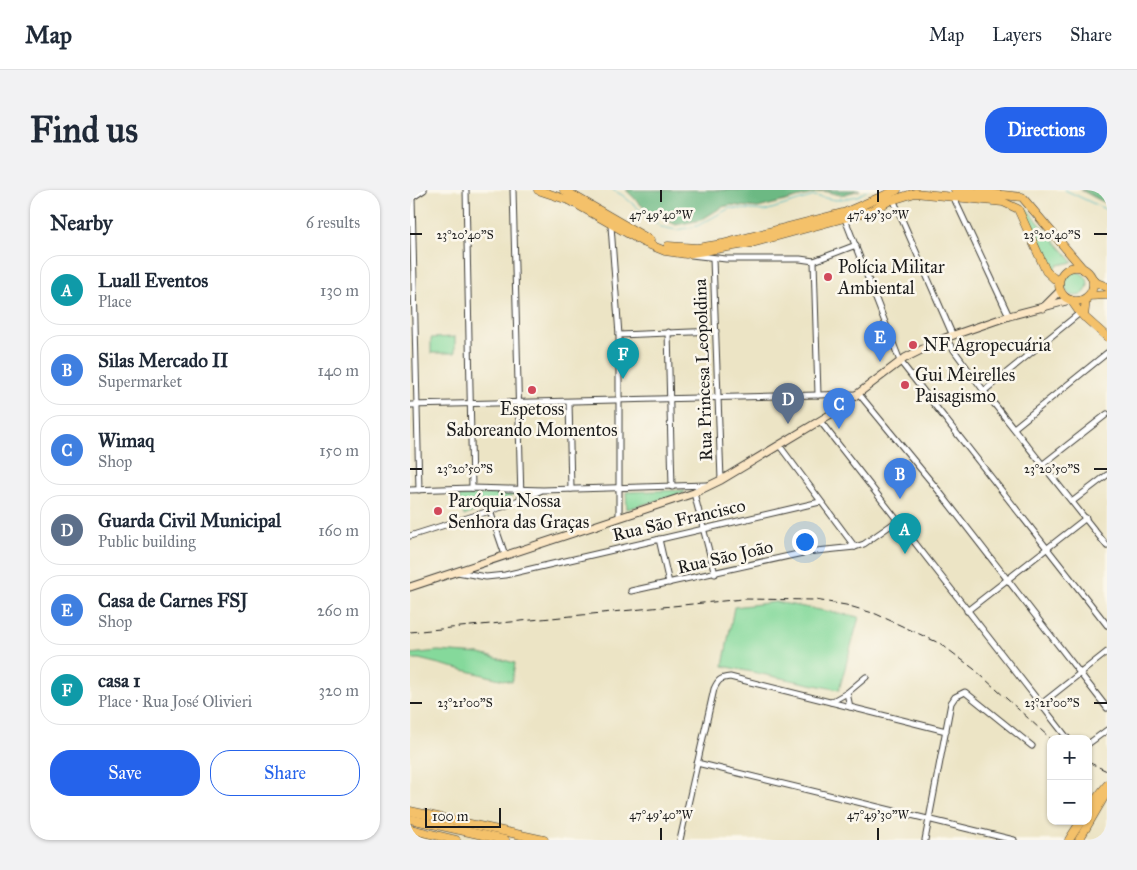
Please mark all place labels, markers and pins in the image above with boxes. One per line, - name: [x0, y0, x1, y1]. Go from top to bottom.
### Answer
- place label: Polícia Militar Ambiental: [837, 256, 945, 299]
- marker: Polícia Militar Ambiental: [822, 271, 834, 283]
- pin: E: [864, 321, 896, 362]
- place label: NF Agropecuária: [923, 334, 1051, 357]
- pin: F: [607, 338, 639, 379]
- marker: NF Agropecuária: [907, 339, 919, 351]
- place label: Gui Meirelles Paisagismo: [915, 364, 1015, 408]
- marker: Gui Meirelles Paisagismo: [899, 379, 911, 391]
- pin: D: [772, 383, 804, 424]
- marker: Espetoss Saboreando Momentos: [526, 384, 538, 396]
- pin: C: [823, 388, 855, 429]
- place label: Espetoss Saboreando Momentos: [446, 398, 618, 441]
- pin: B: [884, 458, 916, 499]
- place label: Paróquia Nossa Senhora das Graças: [448, 490, 589, 533]
- marker: Paróquia Nossa Senhora das Graças: [432, 505, 444, 517]
- pin: A: [889, 513, 921, 554]

